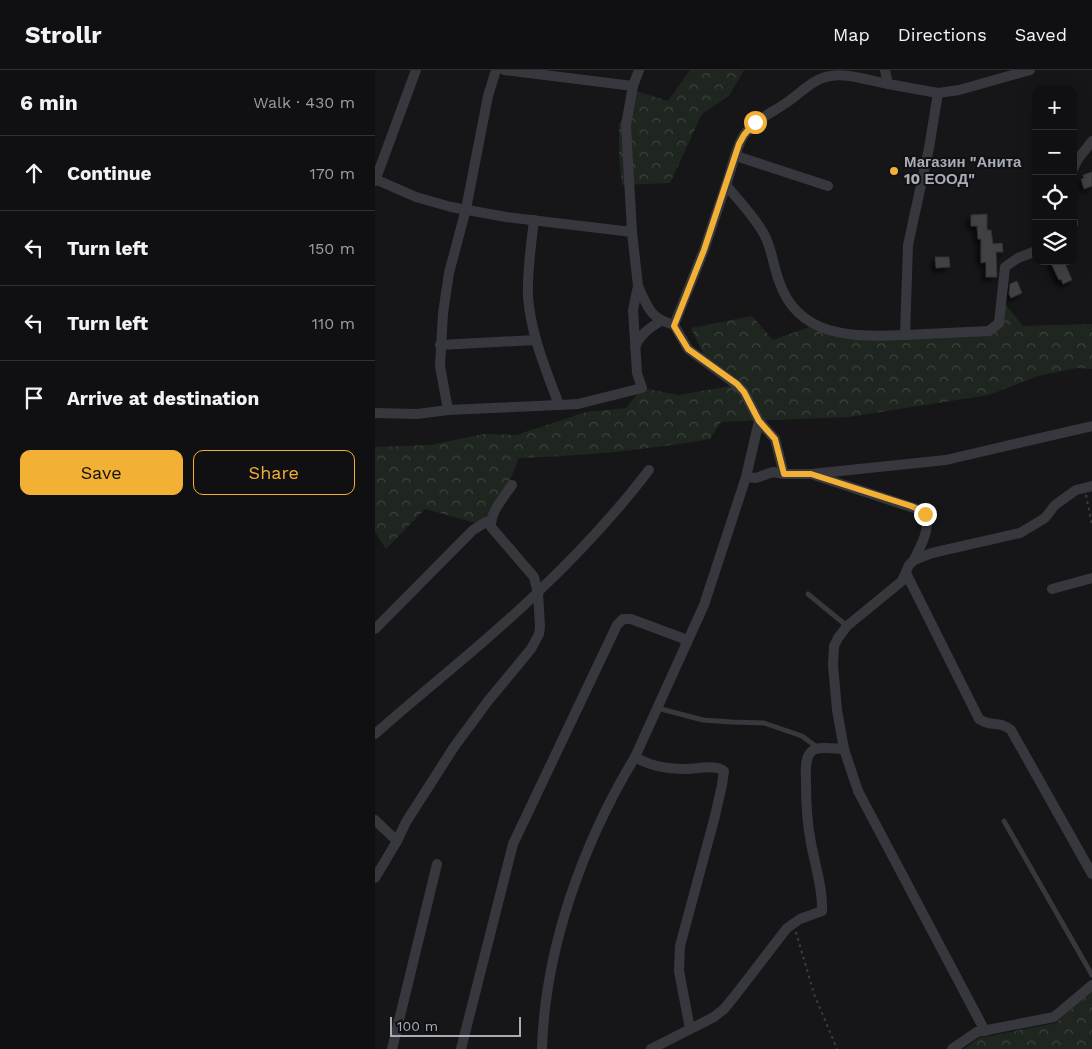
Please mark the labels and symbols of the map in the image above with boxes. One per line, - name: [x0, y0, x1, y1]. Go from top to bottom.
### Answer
- route start: [744, 111, 767, 134]
- place label: Магазин "Анита 10 ЕООД": [904, 153, 1022, 188]
- marker: Магазин "Анита 10 ЕООД": [888, 165, 900, 177]
- route end: [914, 503, 937, 526]
- scale bar: [390, 1014, 521, 1037]

